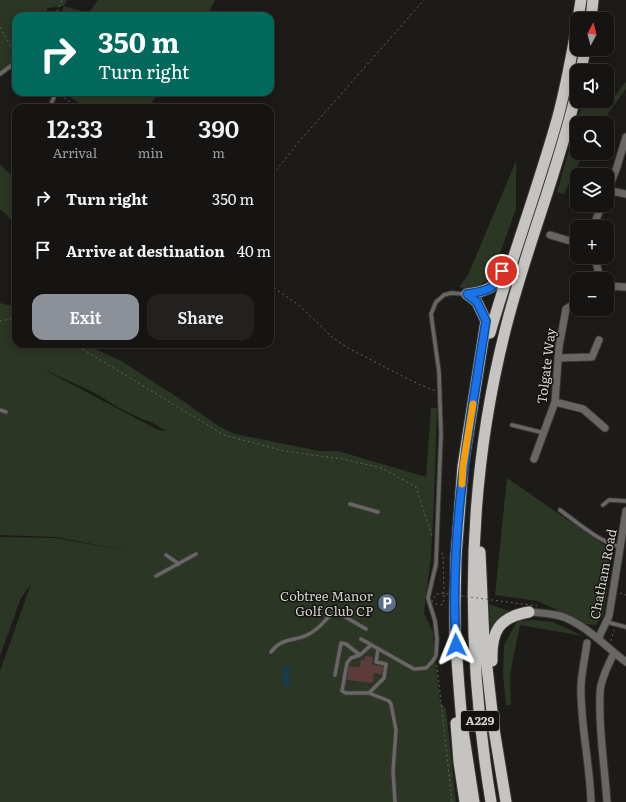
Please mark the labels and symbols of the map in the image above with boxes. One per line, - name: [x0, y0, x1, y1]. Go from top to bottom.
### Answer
- north arrow: [570, 12, 614, 56]
- pin: [485, 254, 519, 288]
- street label: Tolgate Way: [531, 326, 560, 405]
- street label: Chatham Road: [584, 527, 621, 621]
- place label: Cobtree Manor Golf Club CP: [280, 586, 374, 620]
- parking icon: Cobtree Manor Golf Club CP: [376, 592, 398, 614]
- position arrow: [435, 624, 477, 666]
- road number: A229: [461, 711, 499, 731]

